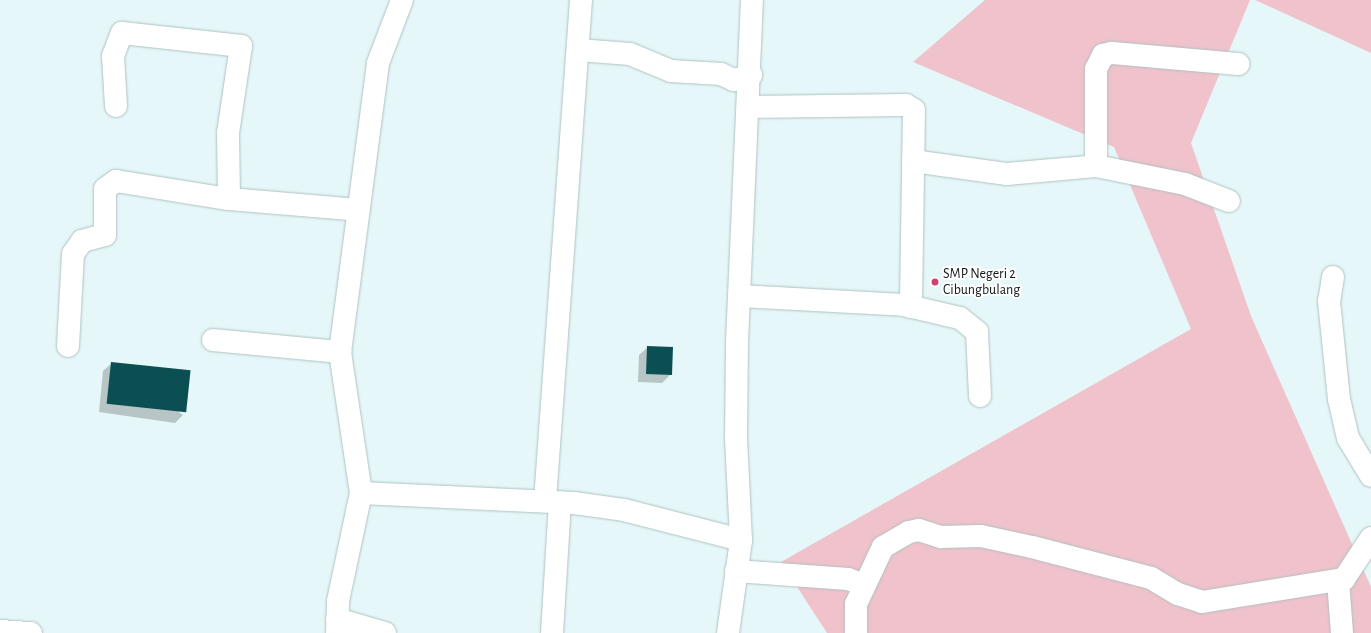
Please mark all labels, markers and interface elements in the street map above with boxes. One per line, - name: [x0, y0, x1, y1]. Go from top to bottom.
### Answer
- place label: SMP Negeri 2 Cibungbulang: [943, 266, 1020, 298]
- marker: SMP Negeri 2 Cibungbulang: [930, 277, 940, 287]

